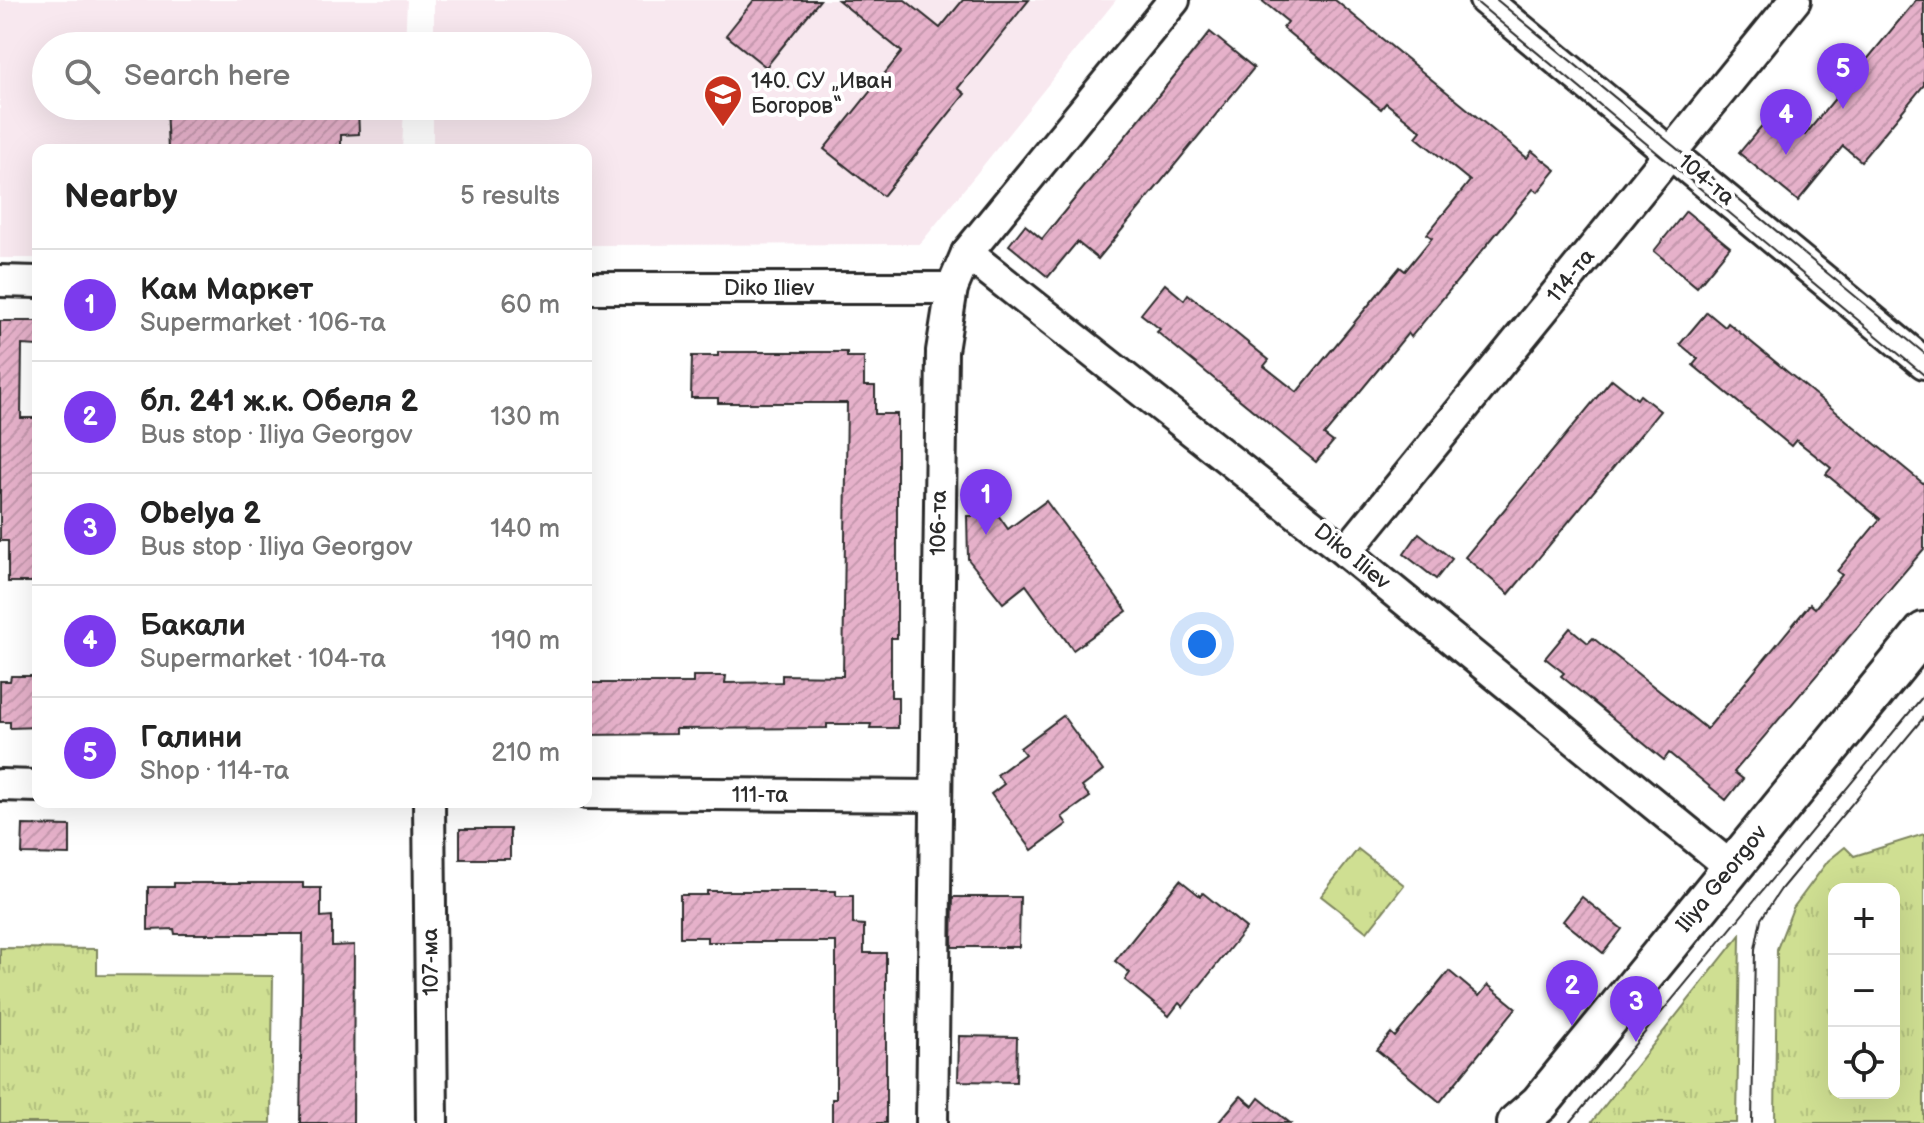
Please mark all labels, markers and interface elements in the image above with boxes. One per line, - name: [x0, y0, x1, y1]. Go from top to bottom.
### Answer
- search box: [32, 32, 592, 120]
- pin: 5: [1817, 43, 1869, 109]
- icon: search: [60, 54, 104, 98]
- text: Search here: [124, 58, 290, 94]
- place label: 140. СУ „Иван Богоров“: [751, 68, 892, 120]
- school or university icon: 140. СУ „Иван Богоров“: [702, 73, 744, 128]
- pin: 4: [1760, 89, 1812, 155]
- street label: 104-та: [1672, 149, 1740, 211]
- text: Nearby: [64, 176, 178, 217]
- text: 5 results: [460, 181, 560, 212]
- street label: 114-та: [1541, 244, 1601, 308]
- text: Кам Маркет: [140, 272, 313, 308]
- street label: Diko Iliev: [724, 275, 815, 302]
- text: 1: [85, 290, 95, 321]
- text: 60 m: [500, 290, 560, 321]
- text: Supermarket · 106-та: [140, 308, 386, 339]
- text: бл. 241 ж.к. Обеля 2: [140, 384, 418, 420]
- text: 2: [82, 402, 98, 433]
- text: 130 m: [490, 402, 560, 433]
- text: Bus stop · Iliya Georgov: [140, 420, 412, 451]
- pin: 1: [960, 469, 1012, 535]
- street label: 106-та: [925, 490, 953, 556]
- text: Obelya 2: [140, 496, 261, 532]
- text: 3: [82, 514, 98, 545]
- text: 140 m: [490, 514, 560, 545]
- street label: Diko Iliev: [1308, 518, 1396, 596]
- text: Bus stop · Iliya Georgov: [140, 532, 412, 563]
- text: Бакали: [140, 608, 246, 644]
- your location: [1182, 624, 1222, 664]
- text: 4: [82, 626, 98, 657]
- text: 190 m: [491, 626, 560, 657]
- text: Supermarket · 104-та: [140, 644, 386, 675]
- text: Галини: [140, 720, 242, 756]
- text: 5: [82, 738, 98, 769]
- text: 210 m: [491, 738, 560, 769]
- text: Shop · 114-та: [140, 756, 289, 787]
- street label: 111-та: [732, 782, 788, 809]
- street label: Iliya Georgov: [1671, 820, 1774, 938]
- map controls: [1828, 883, 1900, 1099]
- button: +: [1828, 883, 1900, 955]
- street label: 107-ма: [417, 928, 445, 996]
- button: −: [1828, 955, 1900, 1027]
- pin: 2: [1546, 960, 1598, 1026]
- pin: 3: [1610, 976, 1662, 1042]
- button: locate: [1828, 1027, 1900, 1099]

